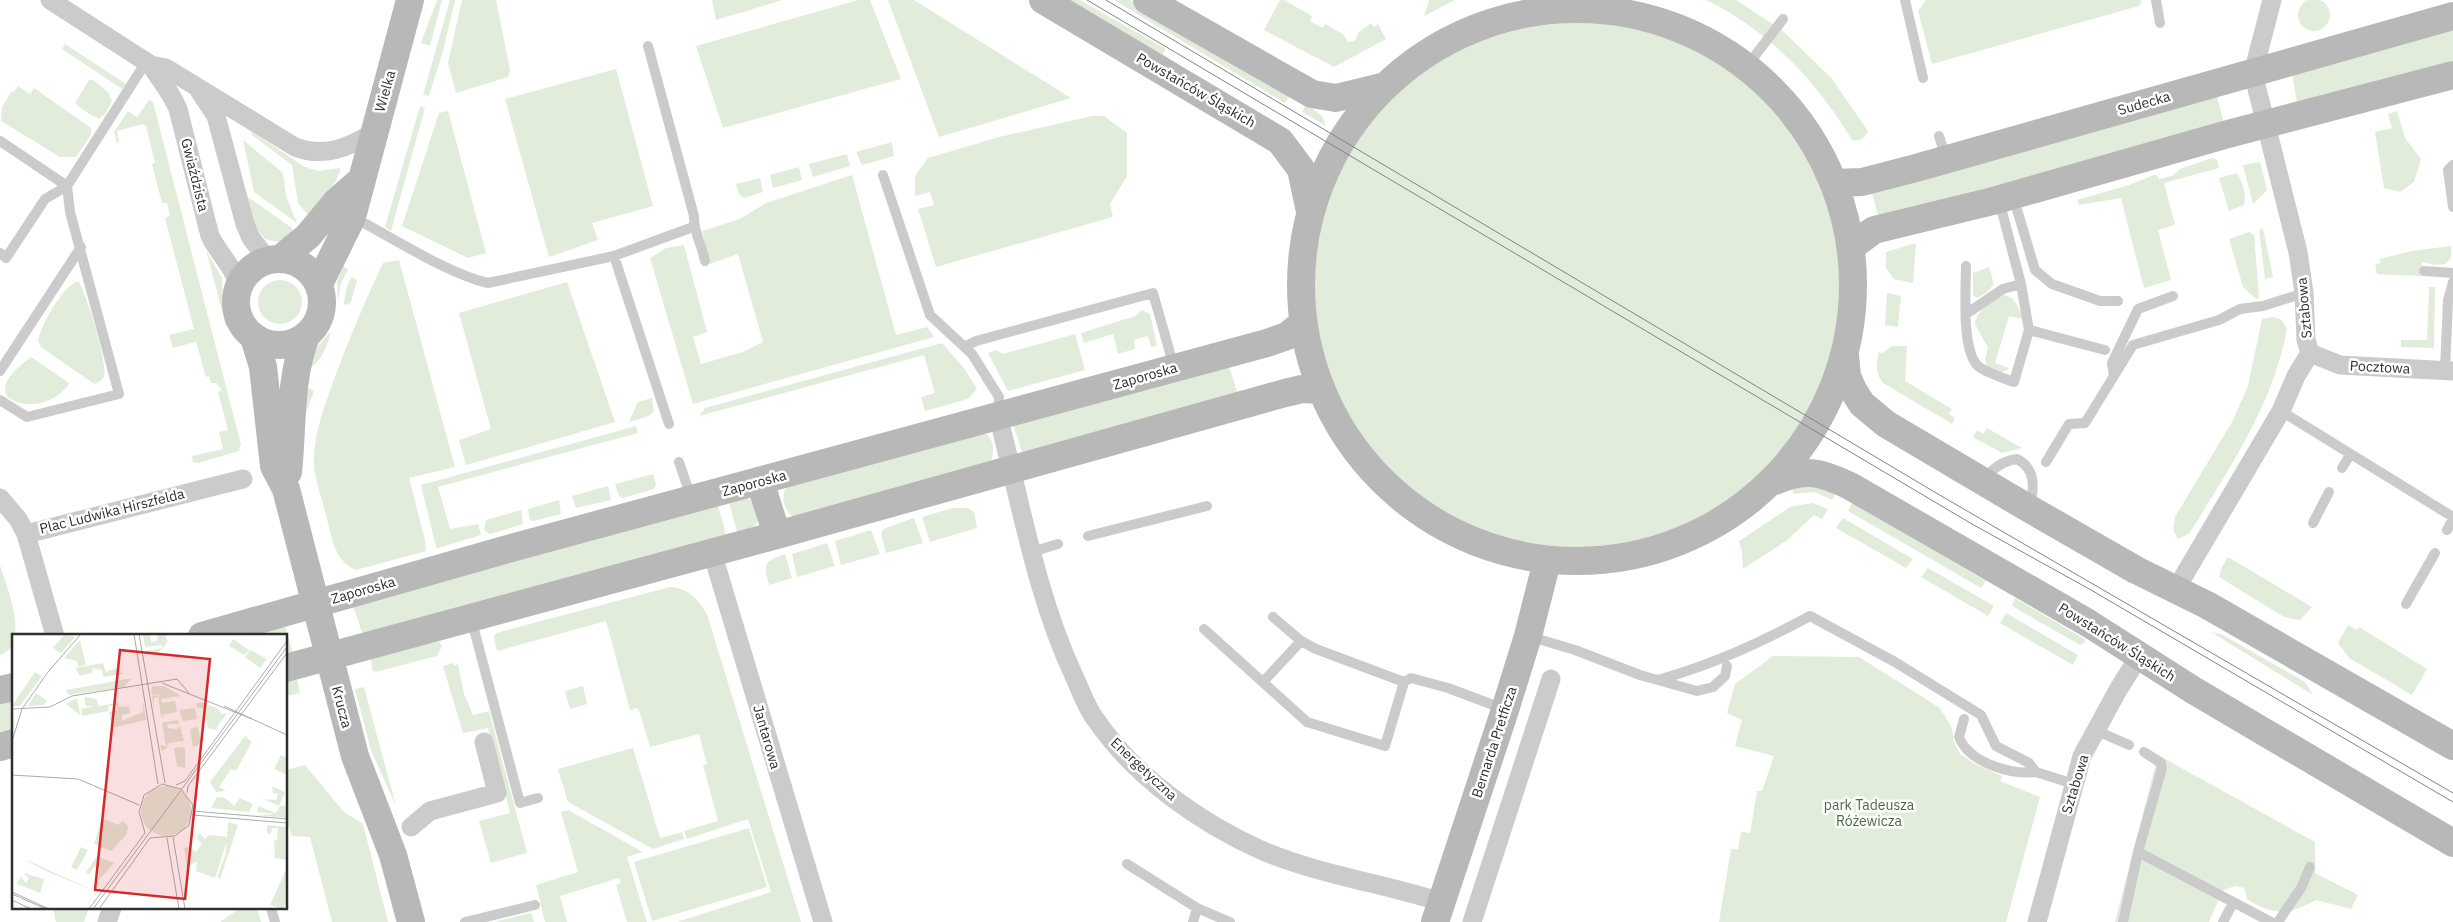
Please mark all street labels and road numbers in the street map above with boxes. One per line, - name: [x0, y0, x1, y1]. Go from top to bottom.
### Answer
- street label: Powstańców Śląskich: [1133, 48, 1259, 131]
- street label: Wielka: [371, 68, 400, 114]
- street label: Sudecka: [2116, 87, 2173, 119]
- street label: Gwiaździsta: [177, 136, 213, 214]
- street label: Sztabowa: [2292, 276, 2316, 339]
- street label: Pocztowa: [2349, 356, 2411, 378]
- street label: Zaporoska: [1111, 358, 1180, 394]
- street label: Zaporoska: [720, 466, 789, 500]
- street label: Plac Ludwika Hirszfelda: [38, 484, 187, 538]
- street label: Zaporoska: [329, 572, 398, 608]
- street label: Powstańców Śląskich: [2055, 598, 2179, 685]
- street label: Bernarda Pretficza: [1467, 683, 1521, 800]
- street label: Krucza: [328, 684, 356, 731]
- street label: Jantarowa: [749, 703, 785, 772]
- street label: Energetyczna: [1107, 734, 1181, 805]
- street label: Sztabowa: [2057, 752, 2093, 816]

